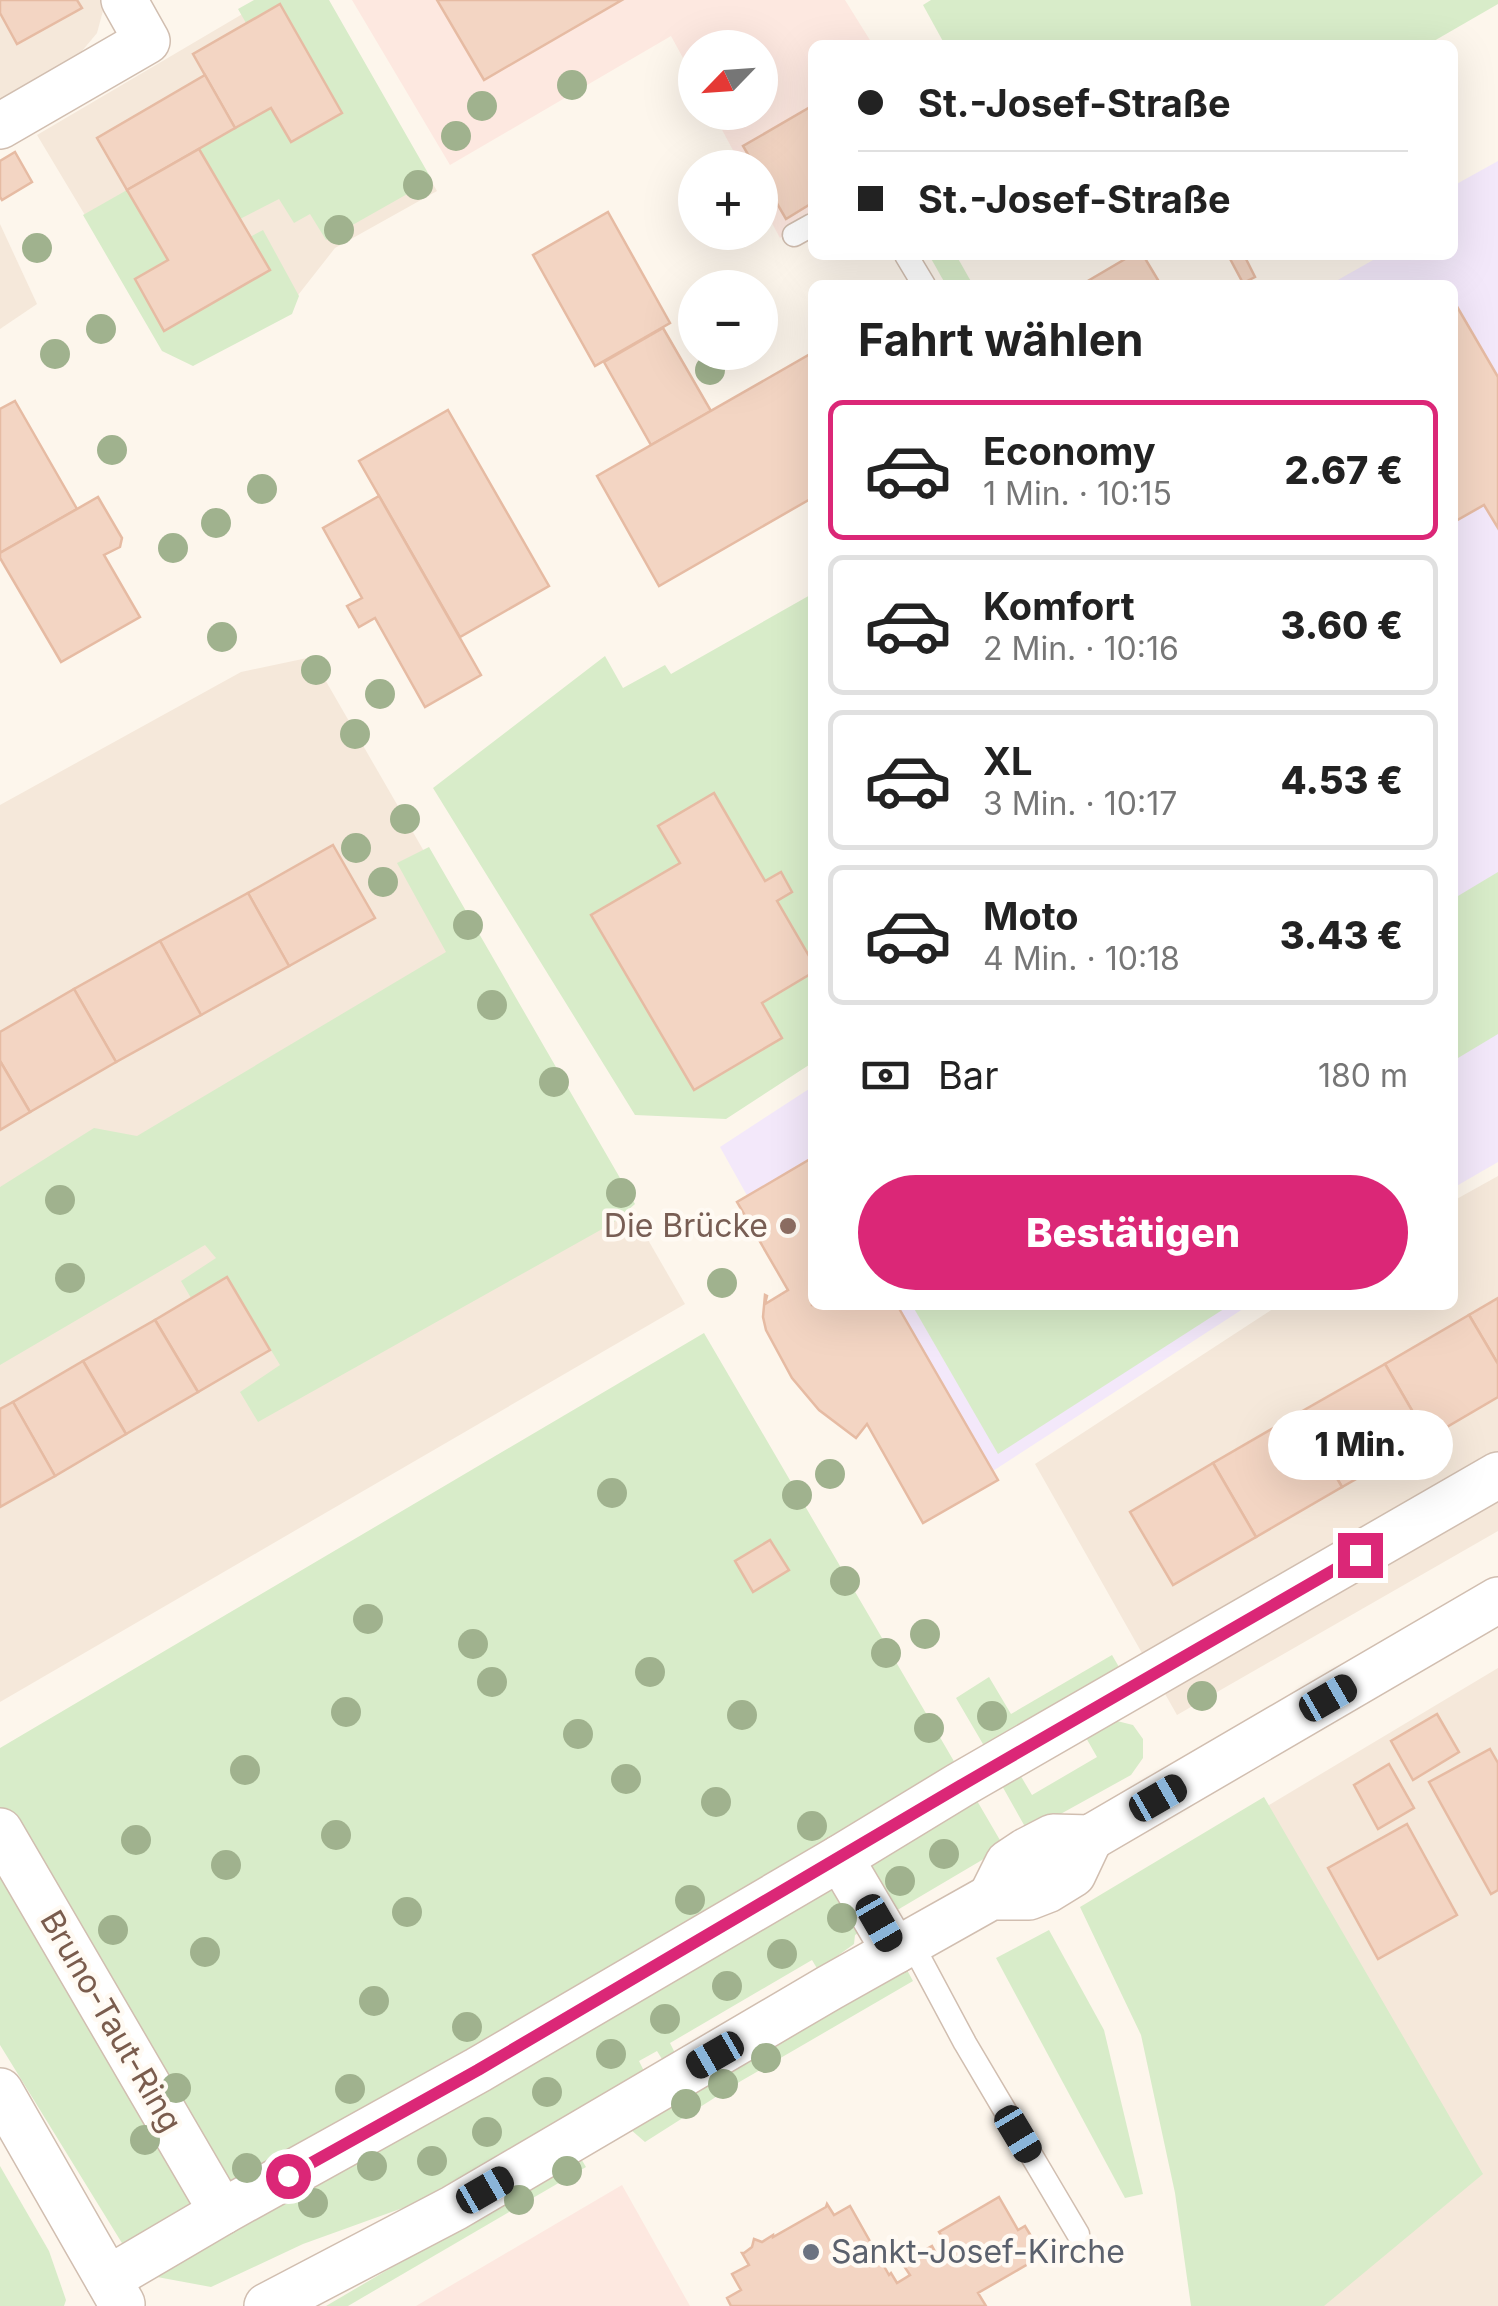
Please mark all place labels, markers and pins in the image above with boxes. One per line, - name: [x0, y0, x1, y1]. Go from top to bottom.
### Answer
- place label: Die Brücke: [604, 1206, 768, 1245]
- marker: Die Brücke: [777, 1215, 799, 1237]
- place label: Sankt-Josef-Kirche: [831, 2232, 1125, 2271]
- marker: Sankt-Josef-Kirche: [800, 2241, 822, 2263]

